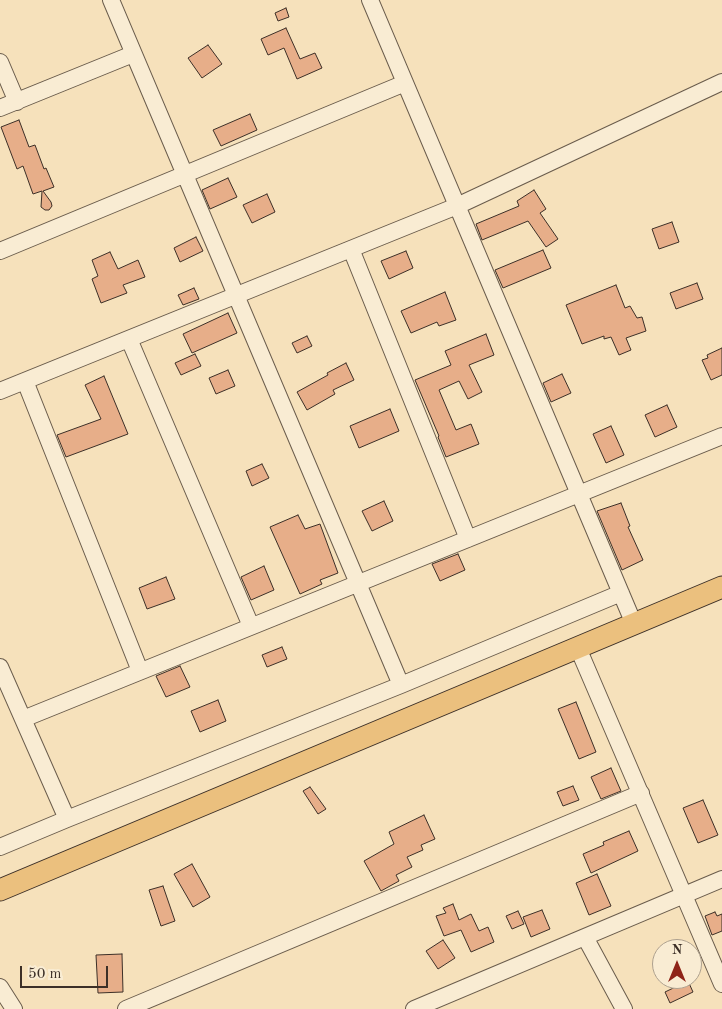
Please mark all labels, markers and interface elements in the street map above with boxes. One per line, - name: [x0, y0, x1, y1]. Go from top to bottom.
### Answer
- north arrow: [652, 939, 702, 989]
- text: N: [672, 943, 682, 957]
- scale bar: [22, 956, 110, 988]
- text: 50 m: [28, 967, 62, 982]

